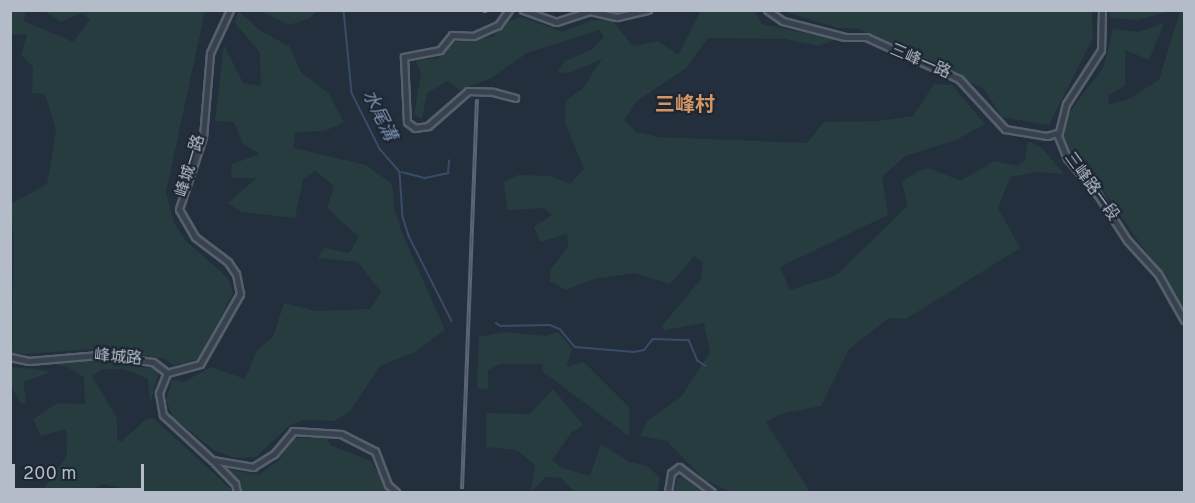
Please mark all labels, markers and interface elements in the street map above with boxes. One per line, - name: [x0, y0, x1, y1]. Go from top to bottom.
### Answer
- street label: 三峰一路: [887, 41, 953, 83]
- water label: 水尾溝: [356, 87, 400, 145]
- district label: 三峰村: [655, 94, 715, 118]
- street label: 峰城一路: [172, 133, 210, 199]
- street label: 三峰路一段: [1060, 149, 1122, 225]
- street label: 峰城路: [93, 346, 143, 370]
- scale bar: [15, 452, 147, 490]
- text: 200 m: [23, 463, 76, 486]

